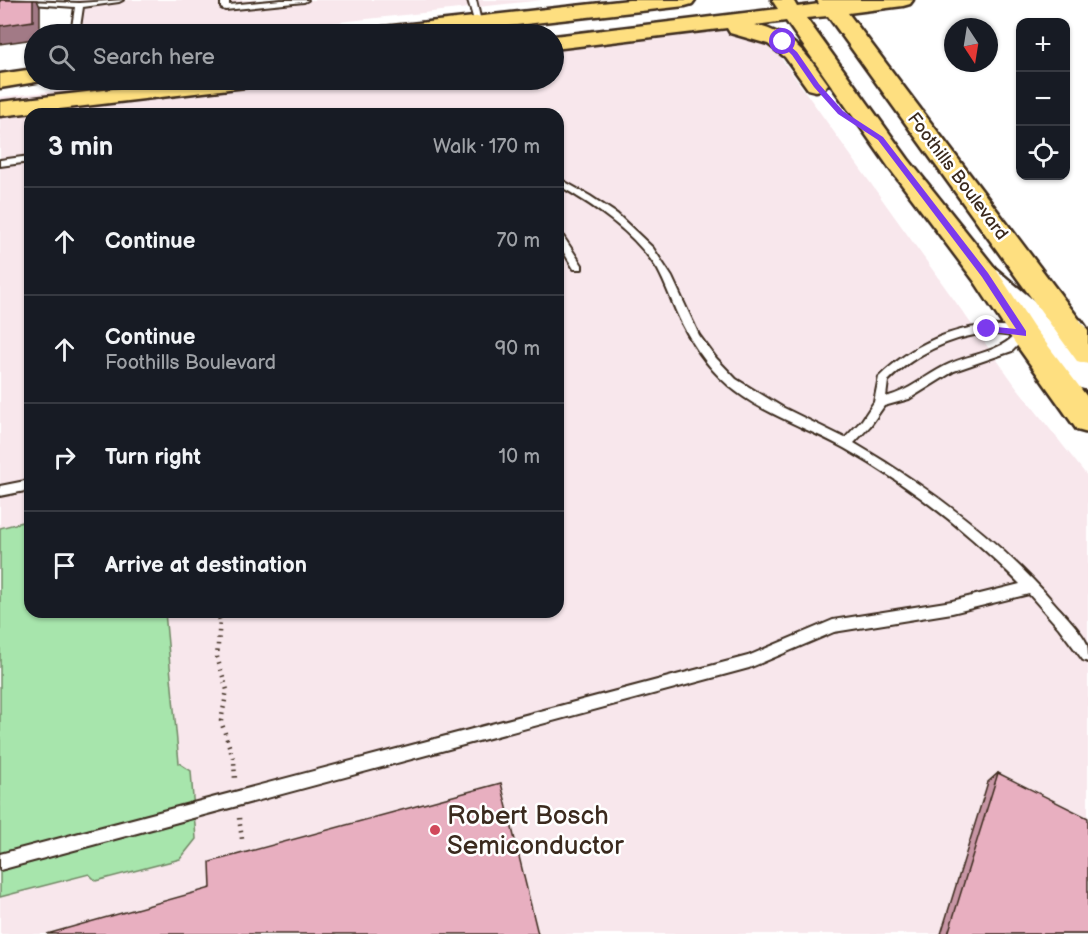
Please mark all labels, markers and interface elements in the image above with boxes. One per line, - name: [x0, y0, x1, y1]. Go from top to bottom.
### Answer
- north arrow: [944, 18, 998, 72]
- map controls: [1016, 18, 1070, 180]
- button: +: [1016, 18, 1070, 72]
- search box: [24, 24, 564, 90]
- route start: [769, 28, 795, 54]
- icon: search: [45, 41, 78, 74]
- text: Search here: [93, 44, 215, 71]
- button: −: [1016, 72, 1070, 126]
- street label: Foothills Boulevard: [903, 109, 1012, 244]
- button: locate: [1016, 126, 1070, 180]
- text: 3 min: [48, 132, 113, 163]
- text: Walk · 170 m: [433, 135, 540, 159]
- icon: ahead: [48, 225, 81, 258]
- text: Continue: [105, 228, 195, 255]
- text: 70 m: [496, 229, 540, 253]
- route end: [973, 315, 999, 341]
- text: Continue: [105, 324, 195, 351]
- icon: ahead: [48, 333, 81, 366]
- text: 90 m: [495, 337, 540, 361]
- text: Foothills Boulevard: [105, 351, 276, 375]
- icon: right: [48, 441, 81, 474]
- text: Turn right: [105, 444, 201, 471]
- text: 10 m: [499, 445, 540, 469]
- icon: arrive: [48, 549, 81, 582]
- text: Arrive at destination: [105, 552, 307, 579]
- place label: Robert Bosch Semiconductor: [447, 801, 624, 862]
- marker: Robert Bosch Semiconductor: [428, 823, 442, 837]

